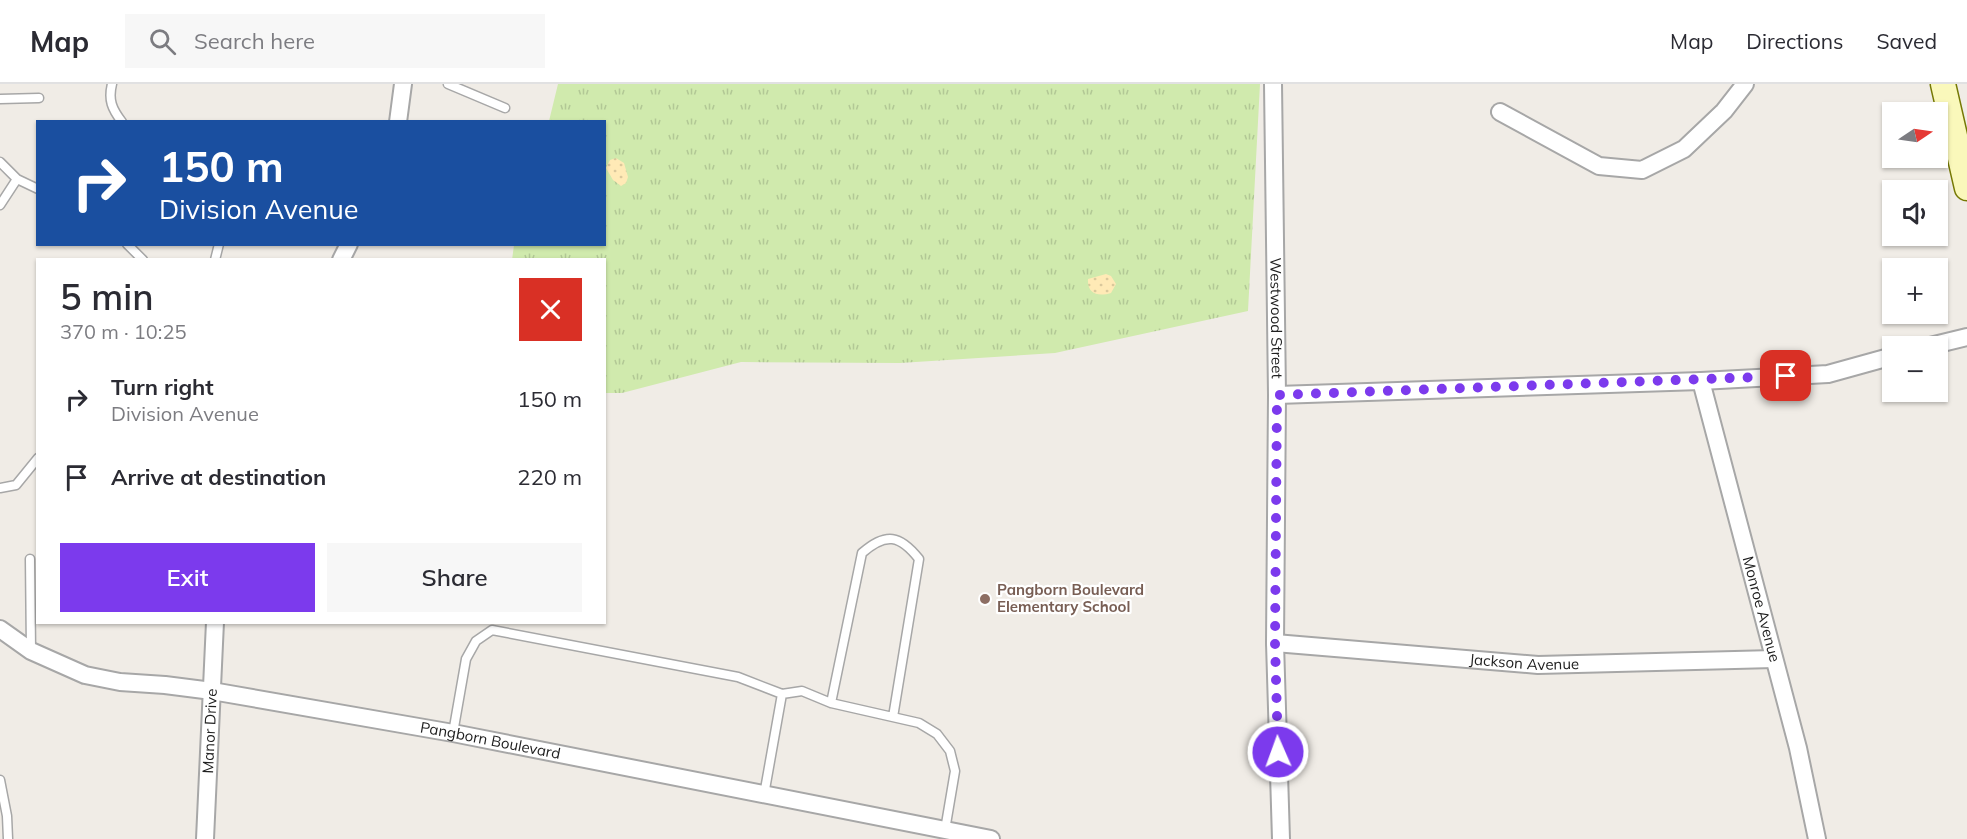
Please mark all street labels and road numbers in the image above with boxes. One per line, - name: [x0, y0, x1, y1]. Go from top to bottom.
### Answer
- street label: Westwood Street: [1266, 257, 1287, 379]
- street label: Monroe Avenue: [1739, 554, 1785, 664]
- street label: Jackson Avenue: [1469, 649, 1579, 674]
- street label: Manor Drive: [198, 688, 221, 774]
- street label: Pangborn Boulevard: [419, 717, 562, 763]

